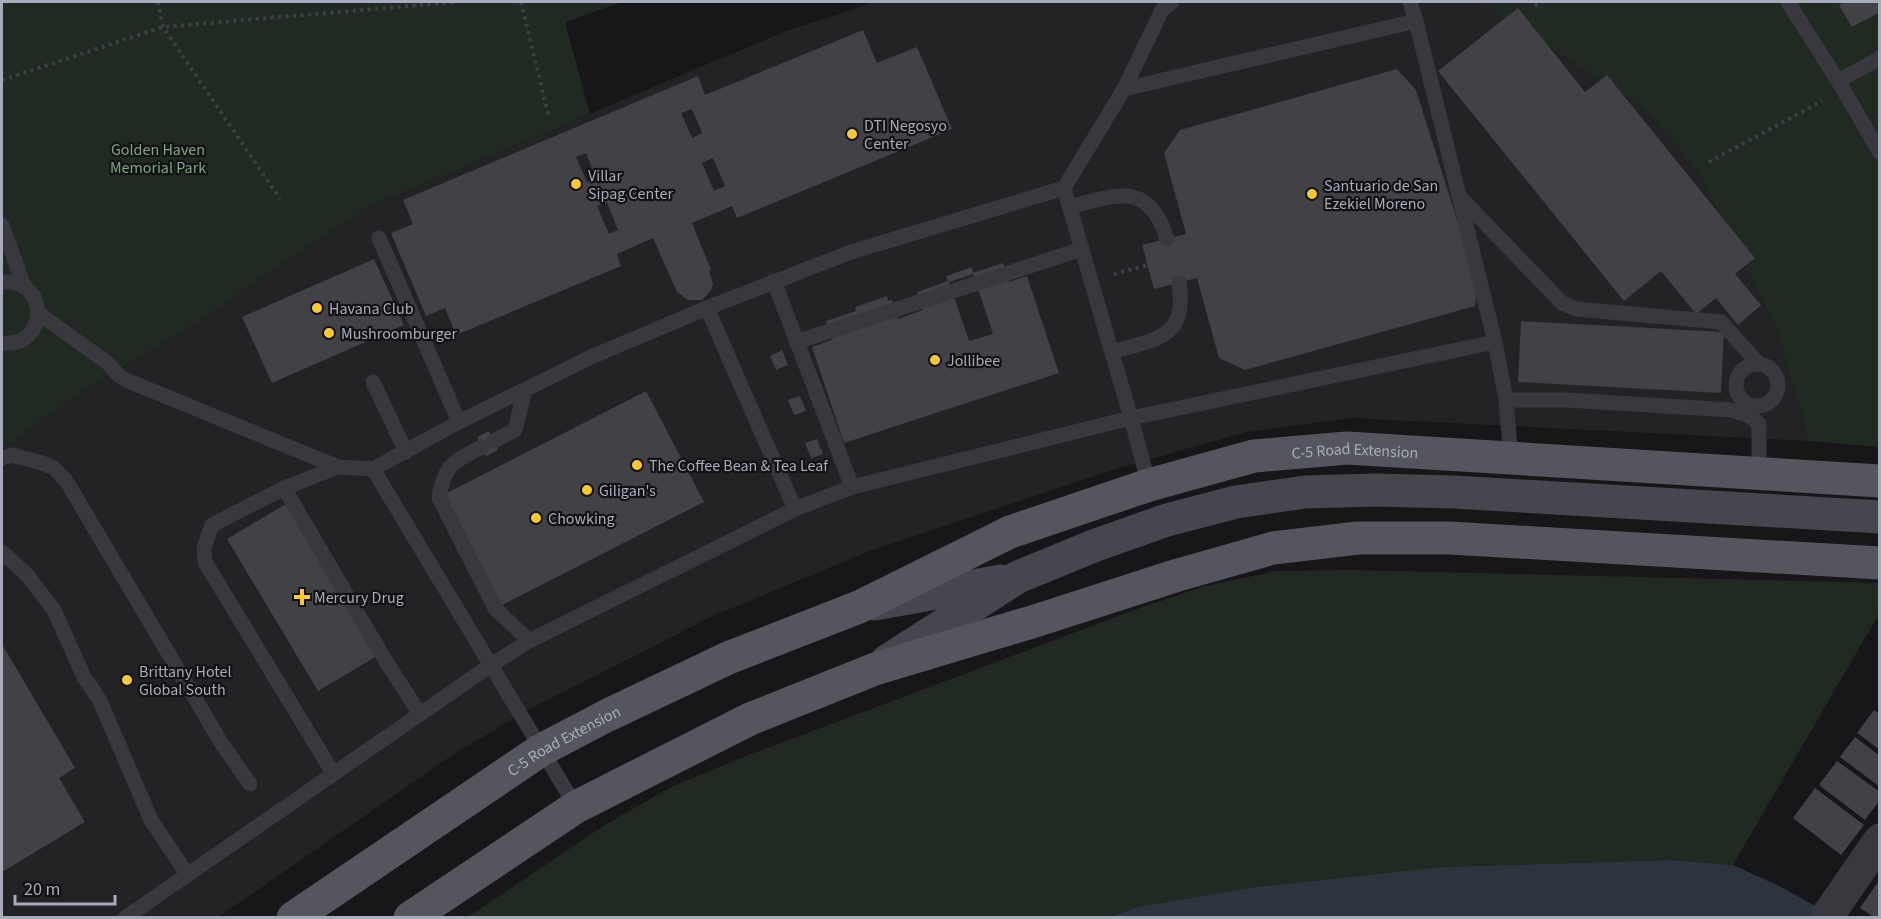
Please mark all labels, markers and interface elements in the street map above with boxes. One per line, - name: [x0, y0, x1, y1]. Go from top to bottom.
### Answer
- place label: DTI Negosyo Center: [864, 115, 947, 155]
- marker: DTI Negosyo Center: [845, 127, 859, 141]
- park label: Golden Haven Memorial Park: [110, 139, 206, 179]
- place label: Villar Sipag Center: [588, 165, 673, 205]
- place label: Santuario de San Ezekiel Moreno: [1324, 175, 1438, 215]
- marker: Villar Sipag Center: [569, 177, 583, 191]
- marker: Santuario de San Ezekiel Moreno: [1305, 187, 1319, 201]
- place label: Havana Club: [329, 298, 414, 320]
- marker: Havana Club: [310, 301, 324, 315]
- place label: Mushroomburger: [341, 323, 457, 345]
- marker: Mushroomburger: [322, 326, 336, 340]
- place label: Jollibee: [947, 350, 1000, 372]
- marker: Jollibee: [928, 353, 942, 367]
- street label: C-5 Road Extension: [1291, 438, 1419, 465]
- place label: The Coffee Bean & Tea Leaf: [649, 455, 829, 477]
- marker: The Coffee Bean & Tea Leaf: [630, 458, 644, 472]
- place label: Giligan's: [599, 480, 656, 502]
- marker: Giligan's: [580, 483, 594, 497]
- place label: Chowking: [548, 508, 615, 530]
- marker: Chowking: [529, 511, 543, 525]
- place label: Mercury Drug: [314, 587, 404, 609]
- marker: Mercury Drug: [295, 590, 309, 604]
- place label: Brittany Hotel Global South: [139, 661, 232, 701]
- marker: Brittany Hotel Global South: [120, 673, 134, 687]
- street label: C-5 Road Extension: [503, 701, 624, 782]
- scale bar: [15, 868, 116, 906]
- text: 20 m: [24, 877, 60, 902]

